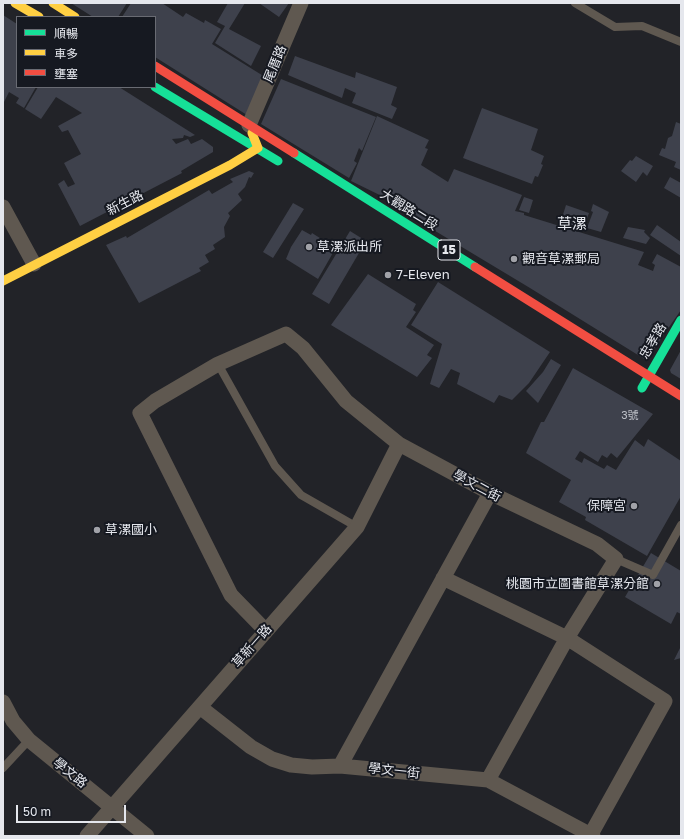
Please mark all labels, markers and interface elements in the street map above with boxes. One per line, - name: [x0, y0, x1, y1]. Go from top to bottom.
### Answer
- legend: [16, 16, 156, 88]
- text: 順暢: [54, 26, 78, 41]
- street label: 尾厝路: [260, 43, 290, 85]
- text: 車多: [54, 46, 78, 61]
- text: 壅塞: [54, 66, 78, 81]
- street label: 大觀路二段: [377, 186, 441, 234]
- street label: 新生路: [104, 187, 146, 219]
- district label: 草漯: [557, 215, 587, 233]
- place label: 草漯派出所: [317, 239, 382, 255]
- road number: 15: [438, 240, 460, 260]
- marker: 草漯派出所: [304, 242, 314, 252]
- place label: 觀音草漯郵局: [522, 251, 600, 267]
- marker: 觀音草漯郵局: [509, 254, 519, 264]
- place label: 7-Eleven: [396, 267, 450, 283]
- marker: 7-Eleven: [383, 270, 393, 280]
- street label: 忠孝路: [636, 320, 670, 362]
- house number: 3號: [621, 409, 639, 423]
- street label: 學文二街: [450, 467, 504, 505]
- place label: 保障宮: [587, 498, 626, 514]
- marker: 保障宮: [629, 501, 639, 511]
- place label: 草漯國小: [105, 522, 157, 538]
- marker: 草漯國小: [92, 525, 102, 535]
- place label: 桃園市立圖書館草漯分館: [506, 576, 649, 592]
- marker: 桃園市立圖書館草漯分館: [652, 579, 662, 589]
- street label: 草新一路: [229, 621, 275, 671]
- street label: 學文路: [50, 755, 90, 791]
- street label: 學文一街: [367, 761, 421, 781]
- scale bar: [18, 797, 128, 823]
- text: 50 m: [23, 804, 51, 819]

